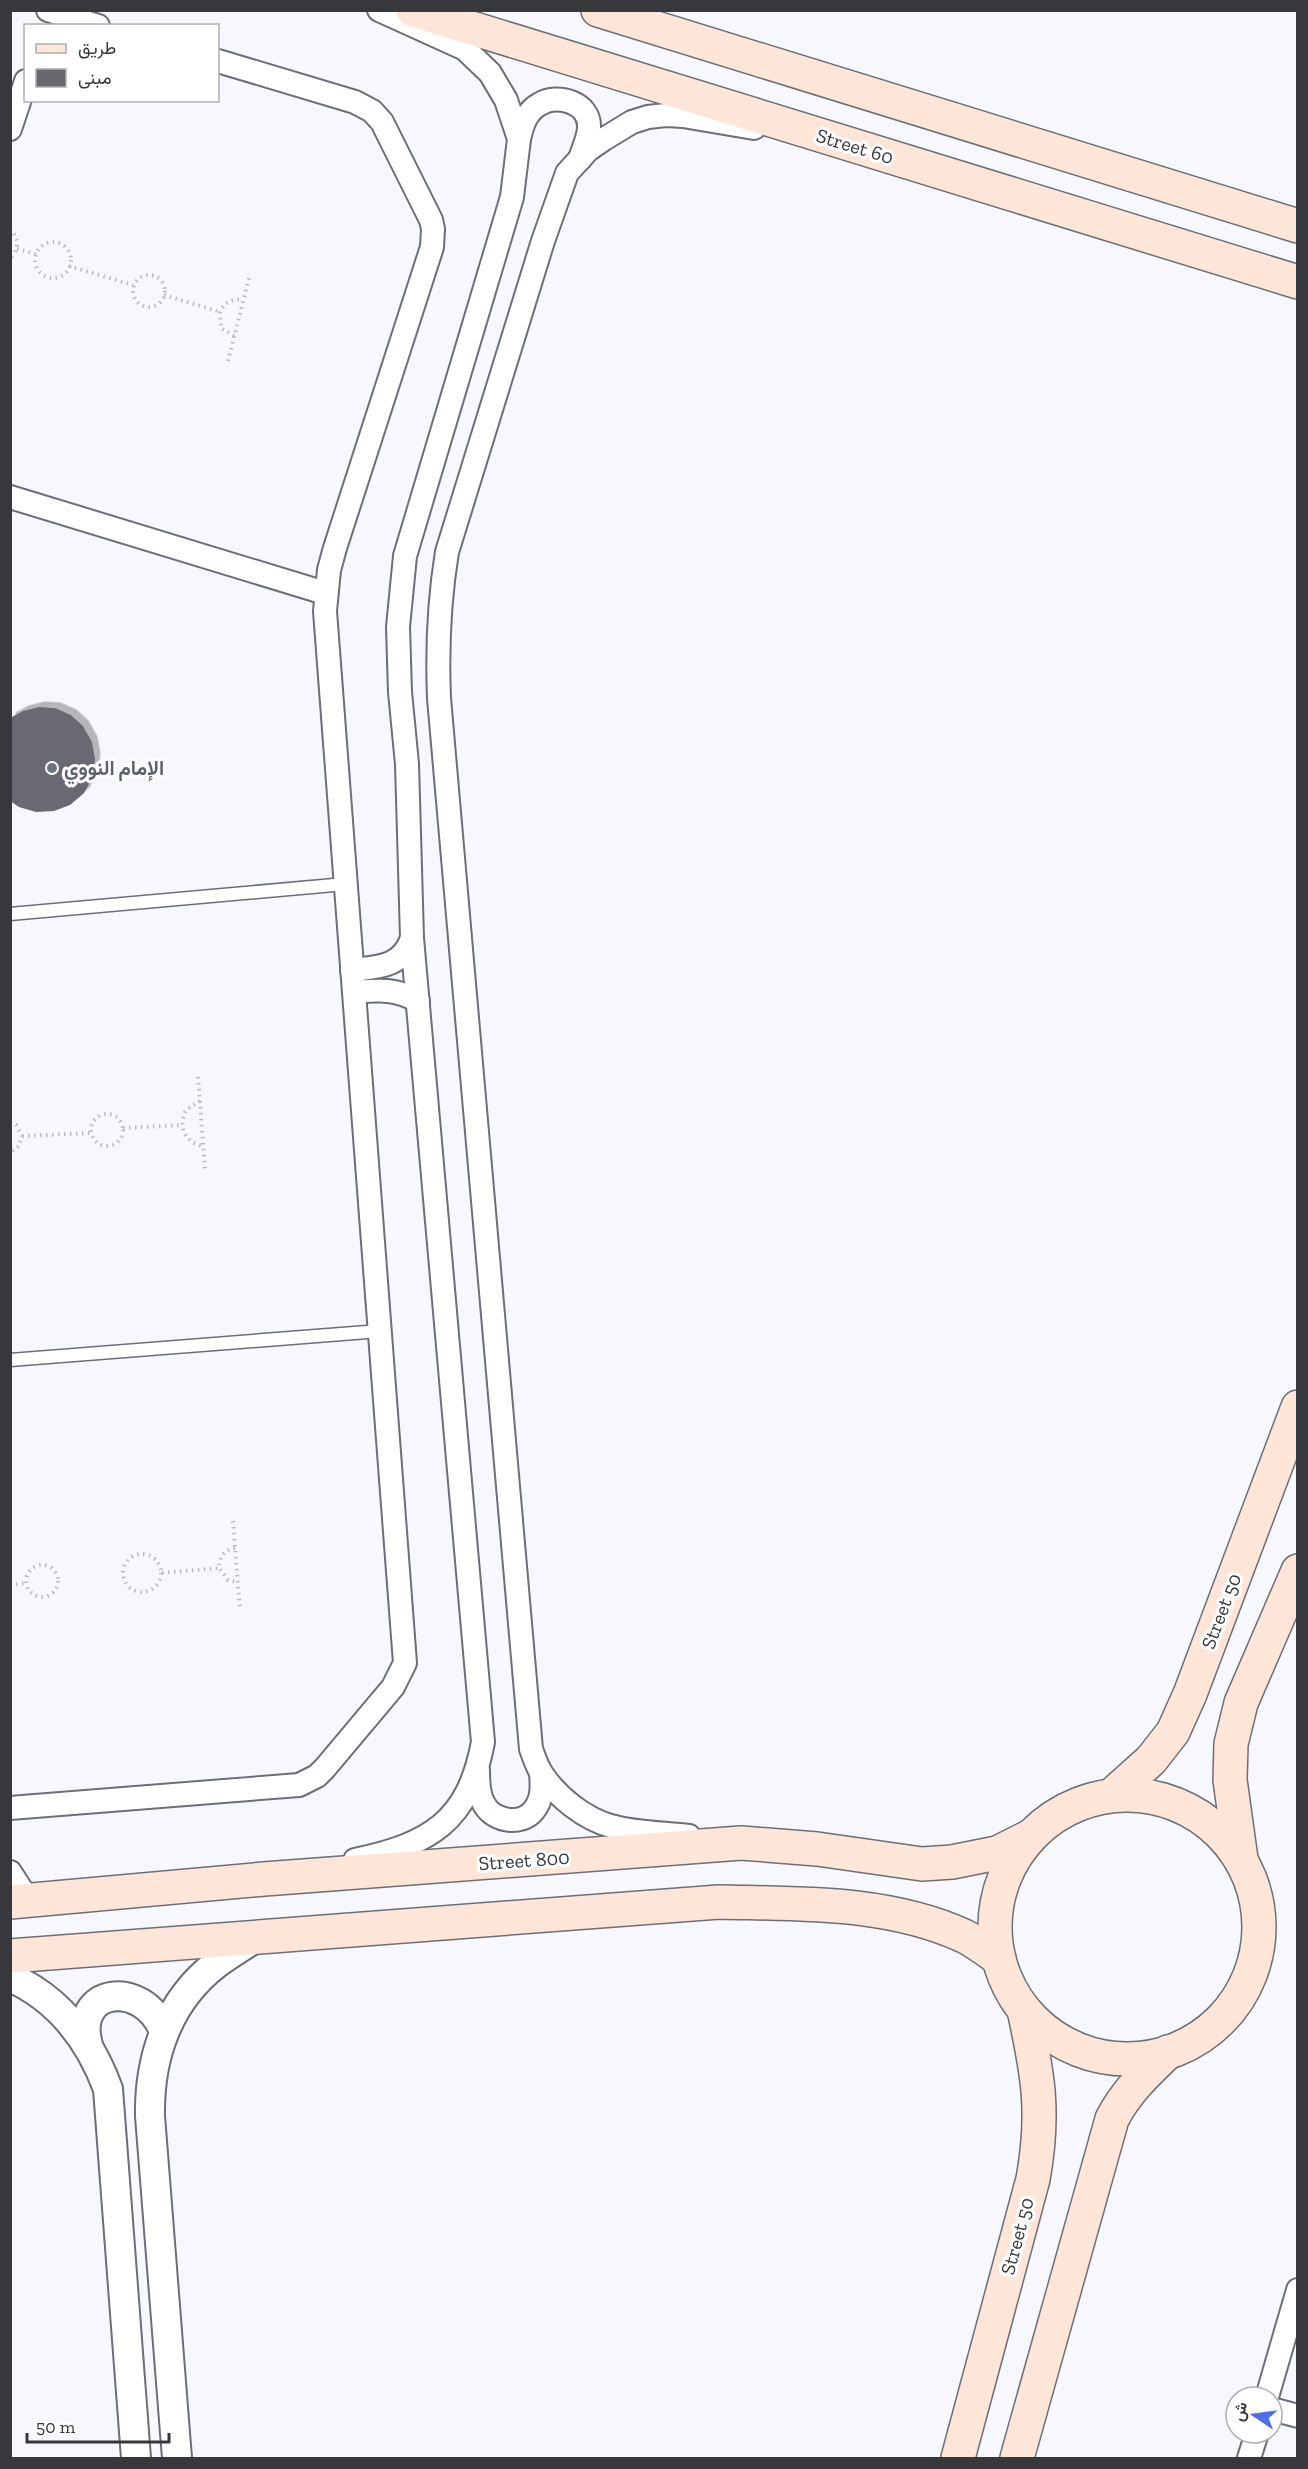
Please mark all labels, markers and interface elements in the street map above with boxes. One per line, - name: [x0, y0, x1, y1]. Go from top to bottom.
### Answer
- legend: [24, 24, 219, 102]
- text: طريق: [78, 37, 116, 59]
- text: مبنى: [78, 67, 112, 89]
- street label: Street 60: [814, 123, 896, 169]
- place label: الإمام النووي: [64, 756, 164, 785]
- marker: الإمام النووي: [45, 761, 59, 775]
- street label: Street 50: [1196, 1570, 1246, 1652]
- street label: Street 800: [478, 1845, 570, 1875]
- street label: Street 50: [995, 2195, 1039, 2277]
- north arrow: [1224, 2385, 1284, 2445]
- text: ش: [1228, 2400, 1251, 2423]
- scale bar: [27, 2406, 170, 2444]
- text: 50 m: [36, 2416, 76, 2438]

